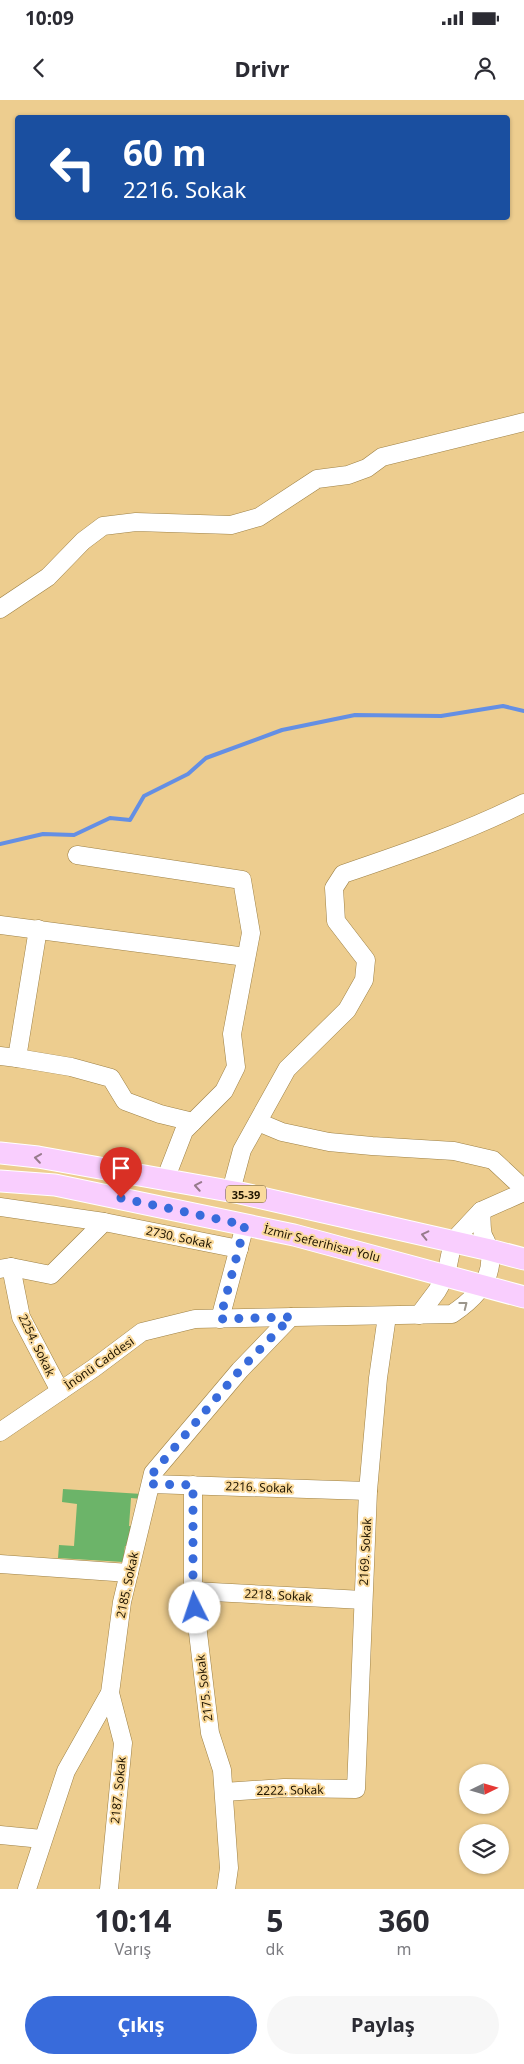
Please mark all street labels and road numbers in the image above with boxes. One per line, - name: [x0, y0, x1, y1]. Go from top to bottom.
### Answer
- road number: 35-39: [226, 1186, 266, 1202]
- street label: İzmir Seferihisar Yolu: [262, 1220, 382, 1266]
- street label: 2730. Sokak: [144, 1222, 214, 1252]
- street label: 2254. Sokak: [15, 1311, 60, 1379]
- street label: İnönü Caddesi: [61, 1333, 137, 1393]
- street label: 2216. Sokak: [225, 1477, 293, 1497]
- street label: 2169. Sokak: [355, 1517, 375, 1586]
- street label: 2185. Sokak: [112, 1550, 142, 1620]
- street label: 2218. Sokak: [244, 1585, 313, 1605]
- street label: 2175. Sokak: [191, 1653, 217, 1722]
- street label: 2187. Sokak: [106, 1755, 130, 1824]
- street label: 2222. Sokak: [256, 1781, 324, 1799]

